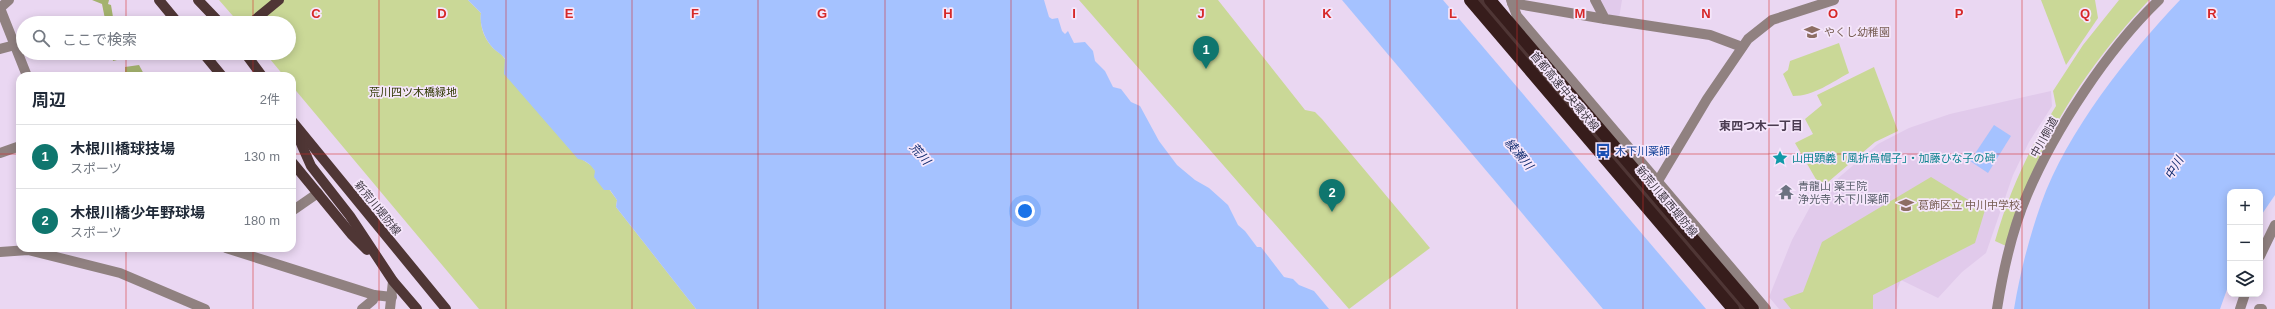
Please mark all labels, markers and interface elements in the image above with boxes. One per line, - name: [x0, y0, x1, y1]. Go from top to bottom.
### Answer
- text: C: [311, 6, 321, 21]
- text: D: [437, 6, 447, 21]
- text: E: [565, 6, 574, 21]
- text: F: [691, 6, 699, 21]
- text: G: [817, 6, 827, 21]
- text: H: [943, 6, 953, 21]
- text: I: [1072, 6, 1076, 21]
- text: J: [1197, 6, 1205, 21]
- text: K: [1322, 6, 1332, 21]
- text: L: [1449, 6, 1457, 21]
- text: M: [1575, 6, 1585, 21]
- text: N: [1701, 6, 1711, 21]
- text: O: [1828, 6, 1838, 21]
- text: P: [1955, 6, 1964, 21]
- text: Q: [2080, 6, 2090, 21]
- text: R: [2207, 6, 2217, 21]
- search box: [16, 16, 296, 60]
- school or university icon: やくし幼稚園: [1803, 23, 1821, 41]
- place label: やくし幼稚園: [1824, 26, 1890, 38]
- icon: search: [30, 27, 52, 49]
- text: ここで検索: [62, 31, 137, 48]
- pin: 1: [1193, 36, 1219, 69]
- street label: 首都高速中央環状線: [1529, 49, 1601, 133]
- park label: 荒川四ツ木橋緑地: [369, 86, 457, 98]
- text: 周辺: [32, 91, 66, 110]
- text: 2件: [260, 92, 280, 107]
- street label: 中川側道: [2028, 115, 2060, 159]
- district label: 東四つ木一丁目: [1719, 119, 1803, 133]
- water label: 綾瀬川: [1502, 136, 1537, 174]
- text: 木根川橋球技場: [70, 140, 175, 157]
- water label: 荒川: [907, 140, 934, 169]
- bus stop icon: 木下川薬師: [1594, 142, 1612, 160]
- place label: 木下川薬師: [1615, 145, 1670, 157]
- text: 1: [41, 149, 49, 164]
- text: 130 m: [244, 149, 280, 164]
- place icon: 山田顕義「風折烏帽子」・加藤ひな子の碑: [1771, 149, 1789, 167]
- place label: 山田顕義「風折烏帽子」・加藤ひな子の碑: [1792, 152, 1996, 164]
- water label: 中川: [2162, 152, 2187, 182]
- text: スポーツ: [70, 161, 122, 176]
- street label: 新荒川葛西堤防線: [1634, 163, 1700, 239]
- street label: 新荒川堤防線: [353, 179, 403, 237]
- pin: 2: [1319, 179, 1345, 212]
- place label: 青龍山 薬王院 浄光寺 木下川薬師: [1798, 180, 1889, 205]
- temple icon: 青龍山 薬王院 浄光寺 木下川薬師: [1777, 183, 1795, 201]
- map controls: [2227, 189, 2263, 297]
- button: +: [2227, 189, 2263, 225]
- school or university icon: 葛飾区立 中川中学校: [1897, 196, 1915, 214]
- place label: 葛飾区立 中川中学校: [1918, 199, 2020, 211]
- your location: [1015, 201, 1035, 221]
- text: 木根川橋少年野球場: [70, 204, 205, 221]
- text: 2: [41, 213, 49, 228]
- text: 180 m: [244, 213, 280, 228]
- text: スポーツ: [70, 225, 122, 240]
- button: −: [2227, 225, 2263, 261]
- button: layers: [2227, 261, 2263, 297]

